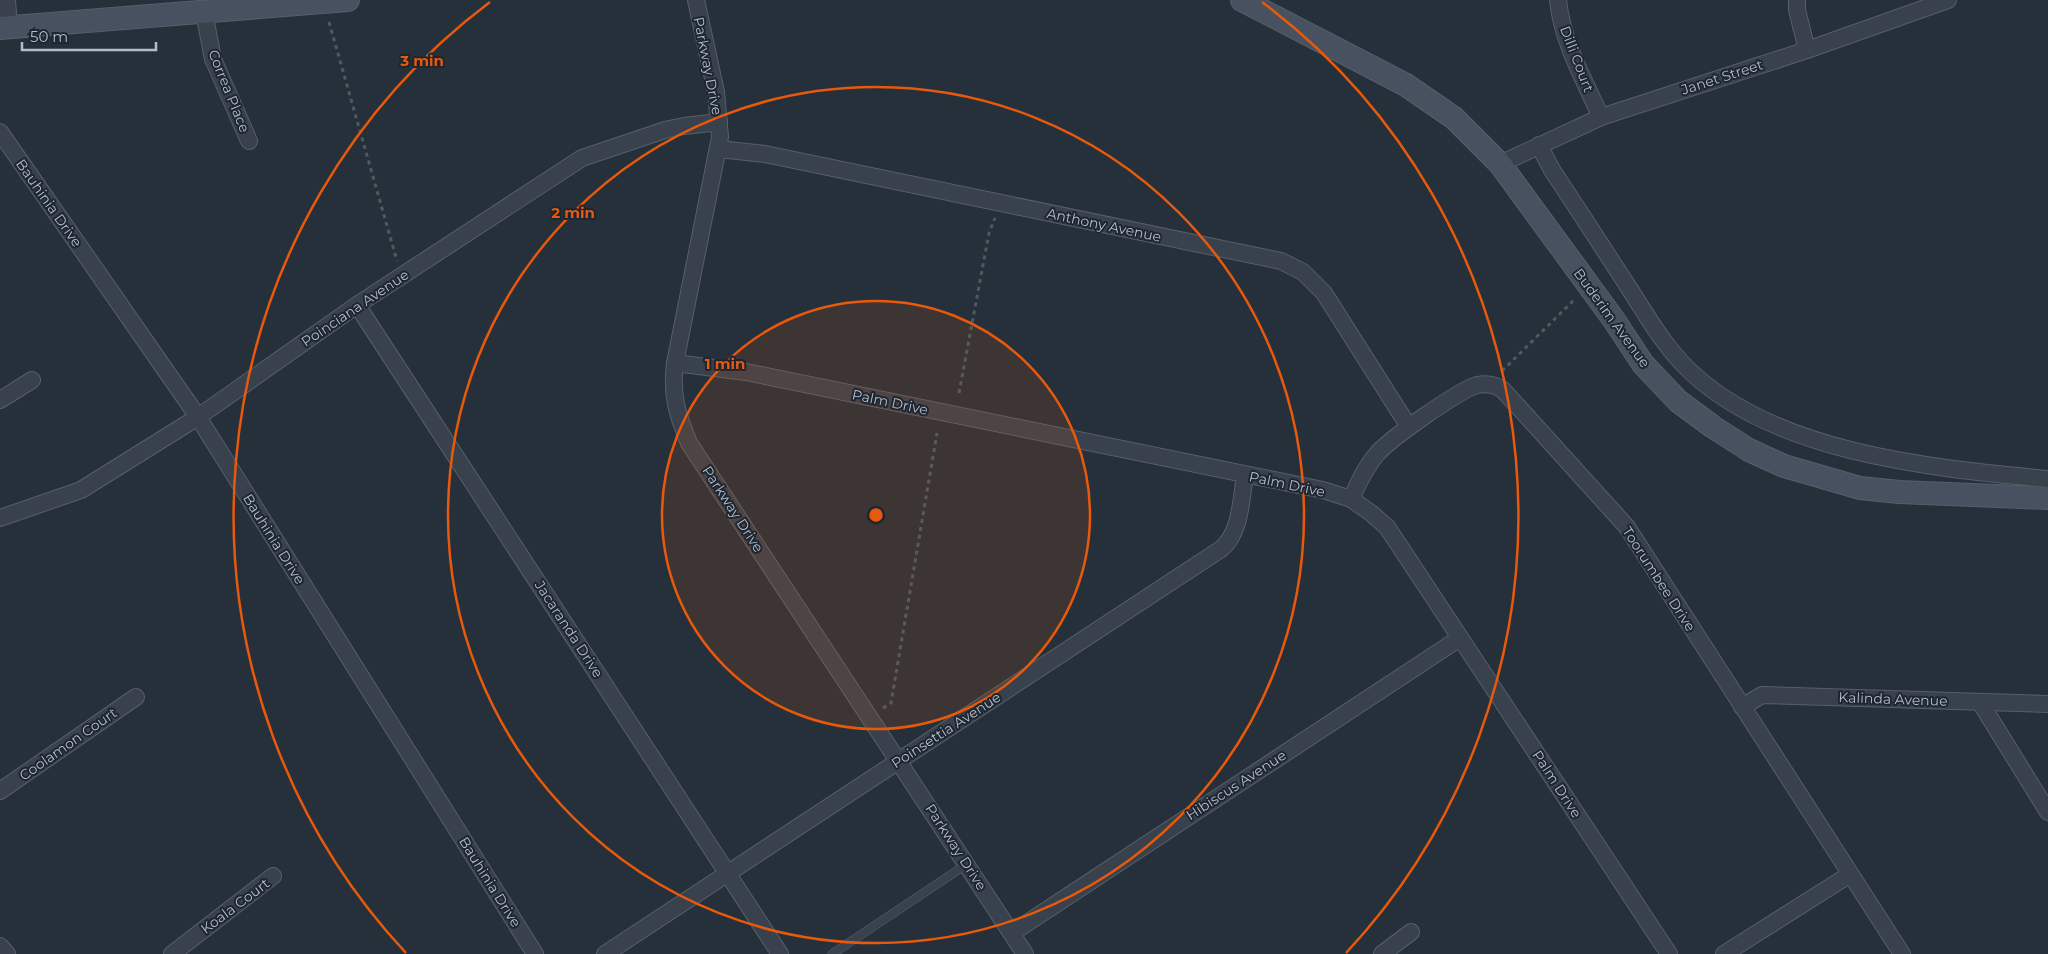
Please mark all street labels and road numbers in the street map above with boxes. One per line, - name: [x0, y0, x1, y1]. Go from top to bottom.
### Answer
- street label: Parkway Drive: [690, 15, 726, 117]
- street label: Dilli Court: [1556, 23, 1598, 95]
- street label: Correa Place: [204, 47, 254, 135]
- street label: Janet Street: [1678, 55, 1765, 99]
- street label: Bauhinia Drive: [12, 156, 86, 250]
- street label: Anthony Avenue: [1045, 204, 1163, 246]
- street label: Poinciana Avenue: [298, 265, 412, 351]
- street label: Buderim Avenue: [1570, 265, 1654, 371]
- street label: Palm Drive: [850, 385, 930, 419]
- street label: Parkway Drive: [698, 462, 768, 556]
- street label: Palm Drive: [1247, 467, 1327, 501]
- street label: Bauhinia Drive: [239, 490, 309, 588]
- street label: Toorumbee Drive: [1618, 523, 1700, 635]
- street label: Jacaranda Drive: [530, 576, 607, 681]
- street label: Poinsettia Avenue: [888, 688, 1004, 772]
- street label: Kalinda Avenue: [1838, 688, 1948, 710]
- street label: Coolamon Court: [16, 703, 121, 784]
- street label: Hibiscus Avenue: [1183, 746, 1289, 824]
- street label: Palm Drive: [1528, 747, 1586, 821]
- street label: Parkway Drive: [921, 800, 991, 894]
- street label: Bauhinia Drive: [455, 833, 525, 931]
- street label: Koala Court: [197, 874, 273, 938]

